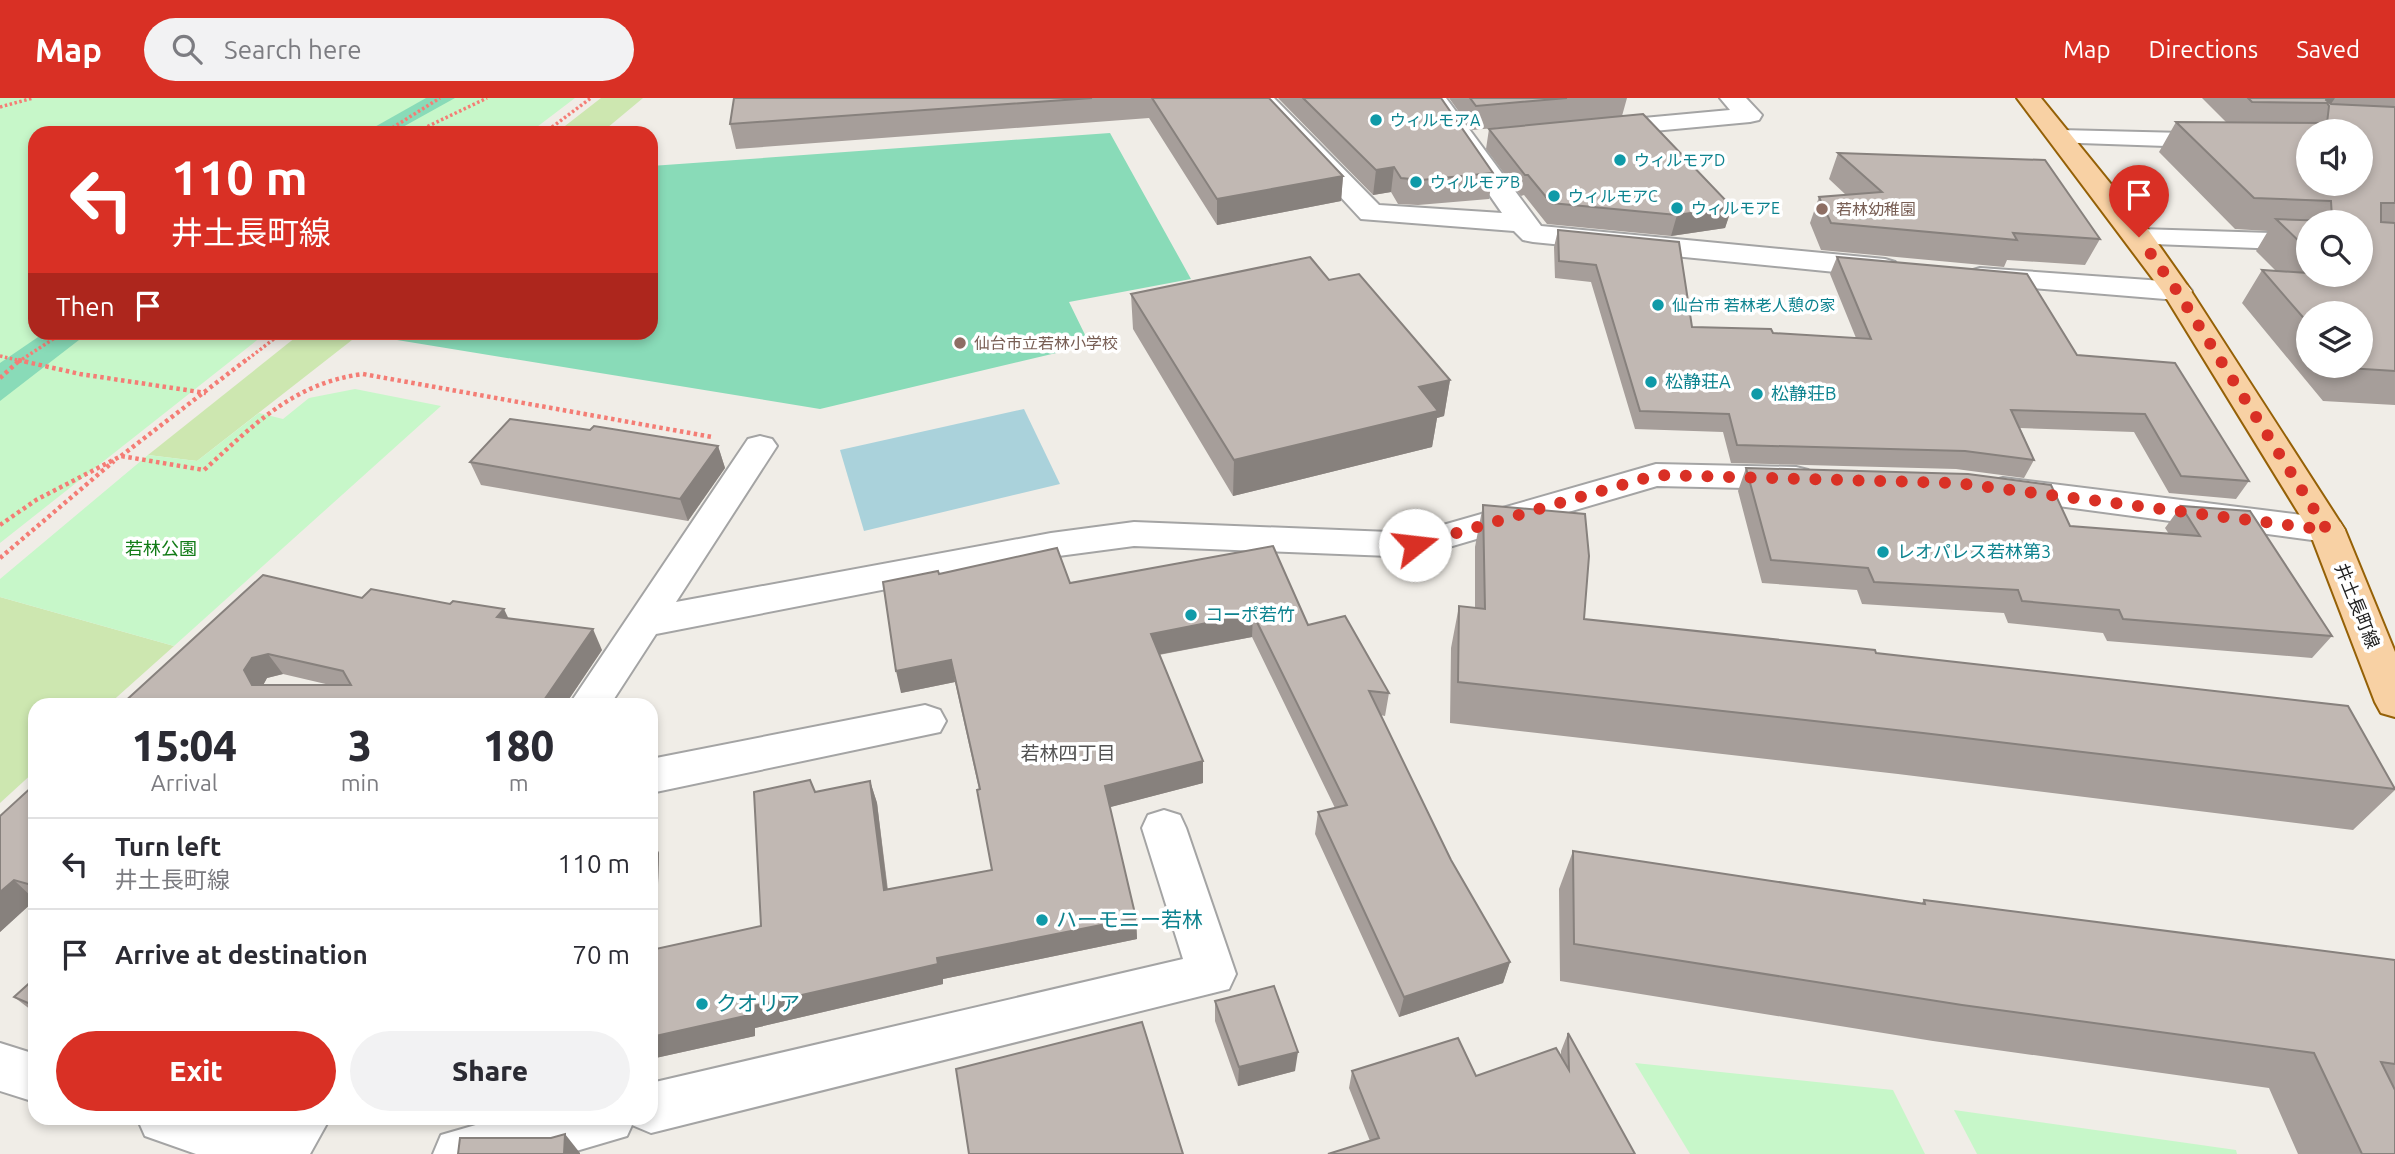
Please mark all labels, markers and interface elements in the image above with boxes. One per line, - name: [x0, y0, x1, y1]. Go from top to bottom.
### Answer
- search box: [144, 18, 634, 81]
- icon: search: [168, 30, 206, 68]
- text: Map: [35, 31, 102, 68]
- text: Search here: [224, 35, 362, 64]
- text: Map: [2063, 36, 2110, 63]
- text: Directions: [2148, 36, 2258, 63]
- text: Saved: [2296, 36, 2360, 63]
- place label: ウィルモアA: [1390, 111, 1481, 129]
- marker: ウィルモアA: [1368, 112, 1384, 128]
- map controls: [2296, 119, 2373, 378]
- button: sound: [2296, 119, 2373, 196]
- text: 110 m: [171, 149, 308, 204]
- place label: ウィルモアD: [1634, 151, 1725, 169]
- marker: ウィルモアD: [1612, 152, 1628, 168]
- icon: left: [56, 154, 147, 245]
- pin: [2109, 165, 2169, 237]
- place label: ウィルモアB: [1430, 173, 1520, 191]
- marker: ウィルモアB: [1408, 174, 1424, 190]
- icon: arrive: [2120, 176, 2158, 214]
- place label: ウィルモアC: [1568, 187, 1658, 205]
- marker: ウィルモアC: [1546, 188, 1562, 204]
- place label: ウィルモアE: [1691, 199, 1780, 217]
- marker: ウィルモアE: [1669, 200, 1685, 216]
- place label: 若林幼稚園: [1836, 200, 1916, 218]
- marker: 若林幼稚園: [1814, 201, 1830, 217]
- button: search: [2296, 210, 2373, 287]
- text: 井土長町線: [171, 214, 331, 250]
- icon: arrive: [129, 287, 167, 325]
- text: Then: [56, 292, 115, 321]
- place label: 仙台市 若林老人憩の家: [1672, 296, 1836, 314]
- marker: 仙台市 若林老人憩の家: [1650, 297, 1666, 313]
- button: layers: [2296, 301, 2373, 378]
- place label: 仙台市立若林小学校: [974, 334, 1118, 352]
- marker: 仙台市立若林小学校: [952, 335, 968, 351]
- place label: 松静荘A: [1665, 371, 1731, 391]
- marker: 松静荘A: [1643, 374, 1659, 390]
- place label: 松静荘B: [1771, 383, 1836, 403]
- marker: 松静荘B: [1749, 386, 1765, 402]
- position arrow: [1378, 508, 1452, 582]
- park label: 若林公園: [125, 538, 197, 558]
- place label: レオパレス若林第3: [1897, 541, 2051, 561]
- marker: レオパレス若林第3: [1875, 544, 1891, 560]
- street label: 井土長町線: [2332, 560, 2384, 651]
- place label: コーポ若竹: [1205, 604, 1295, 624]
- marker: コーポ若竹: [1183, 607, 1199, 623]
- text: 15:04: [132, 722, 237, 769]
- text: 3: [348, 722, 372, 769]
- text: 180: [483, 722, 554, 769]
- district label: 若林四丁目: [1020, 742, 1116, 764]
- text: Arrival: [151, 770, 218, 795]
- text: min: [341, 770, 379, 795]
- text: m: [509, 770, 529, 795]
- text: Turn left: [115, 832, 221, 861]
- icon: left: [56, 845, 94, 883]
- text: 110 m: [558, 849, 630, 878]
- text: 井土長町線: [115, 867, 230, 892]
- place label: ハーモニー若林: [1056, 907, 1203, 931]
- marker: ハーモニー若林: [1034, 912, 1050, 928]
- icon: arrive: [56, 936, 94, 974]
- text: Arrive at destination: [115, 940, 368, 969]
- text: 70 m: [572, 940, 630, 969]
- place label: クオリア: [716, 991, 800, 1015]
- marker: クオリア: [694, 996, 710, 1012]
- button: Exit: [56, 1031, 336, 1111]
- button: Share: [350, 1031, 630, 1111]

